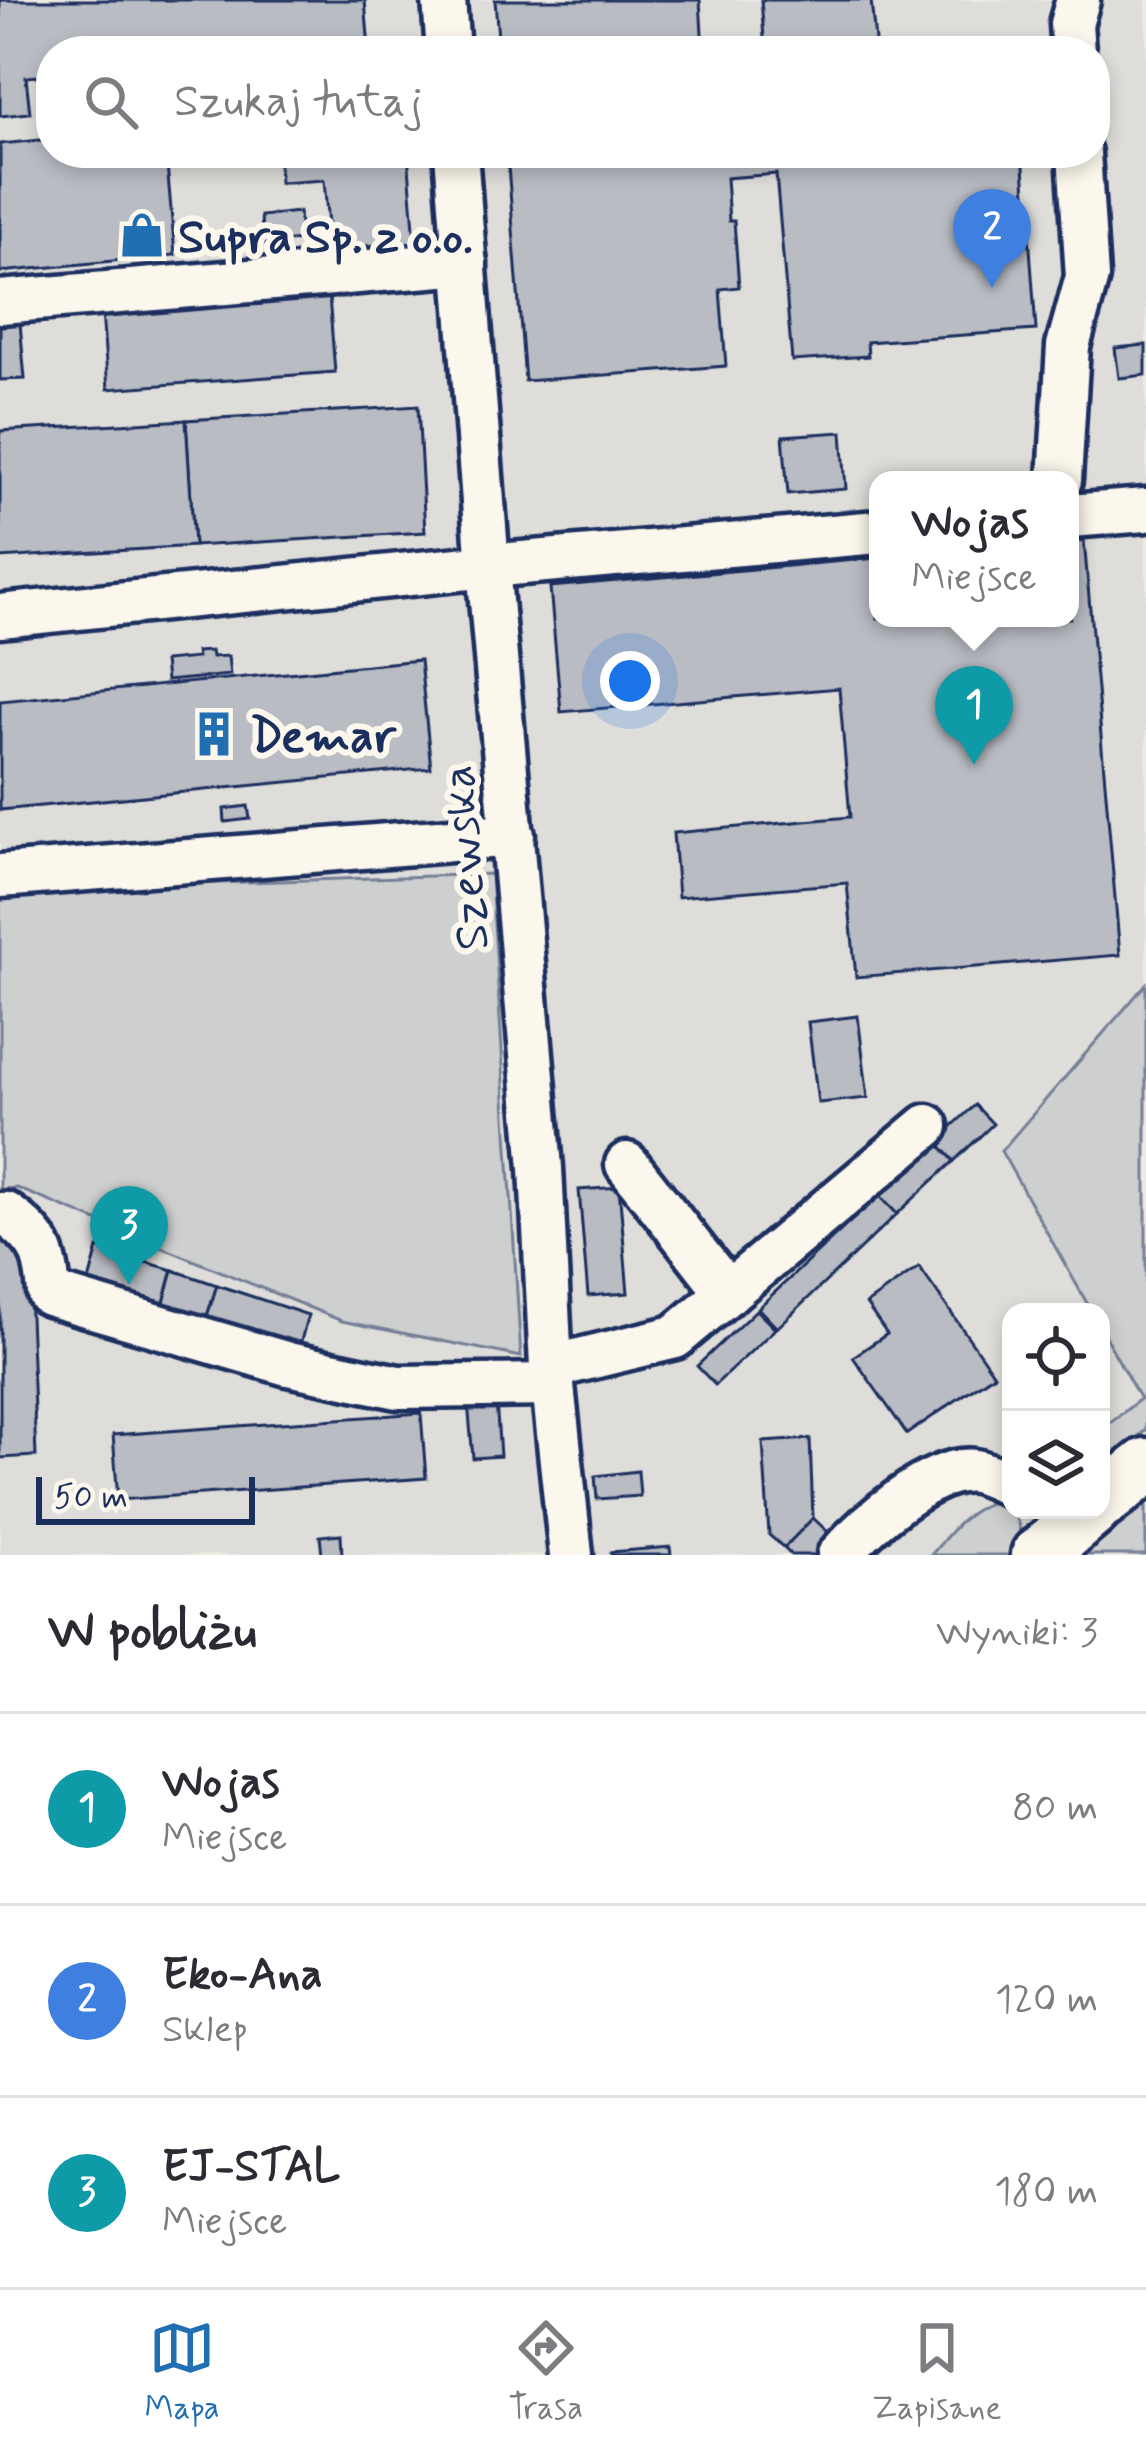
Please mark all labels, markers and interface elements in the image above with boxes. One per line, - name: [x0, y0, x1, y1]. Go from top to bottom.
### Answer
- search box: [36, 36, 1110, 168]
- icon: search: [78, 69, 144, 135]
- text: Szukaj tutaj: [174, 73, 423, 132]
- pin: 2: [953, 189, 1031, 288]
- place label: Supra Sp. z o.o.: [178, 207, 473, 270]
- shop icon: Supra Sp. z o.o.: [117, 210, 167, 260]
- popup: [869, 471, 1079, 627]
- text: Wojas: [911, 494, 1029, 553]
- text: Miejsce: [911, 553, 1037, 604]
- your location: [600, 651, 660, 711]
- pin: 1: [935, 666, 1013, 765]
- place label: Demar: [250, 706, 398, 769]
- building icon: Demar: [189, 709, 239, 759]
- street label: Szewska: [427, 762, 506, 953]
- pin: 3: [90, 1186, 168, 1285]
- map controls: [1002, 1303, 1110, 1519]
- button: locate: [1002, 1303, 1110, 1411]
- button: layers: [1002, 1411, 1110, 1519]
- scale bar: [36, 1471, 255, 1524]
- text: 50 m: [54, 1476, 128, 1520]
- text: W pobliżu: [48, 1600, 256, 1666]
- text: Wyniki: 3: [936, 1608, 1098, 1659]
- text: Wojas: [162, 1754, 279, 1813]
- text: 1: [78, 1783, 96, 1834]
- text: 80 m: [1012, 1783, 1098, 1834]
- text: Miejsce: [162, 1813, 287, 1864]
- text: Eko-Ana: [162, 1946, 322, 2005]
- text: 2: [77, 1975, 97, 2026]
- text: 120 m: [995, 1975, 1098, 2026]
- text: Sklep: [162, 2005, 248, 2056]
- text: EJ-STAL: [162, 2138, 341, 2197]
- text: 3: [78, 2167, 96, 2218]
- text: 180 m: [994, 2167, 1098, 2218]
- text: Miejsce: [162, 2197, 287, 2248]
- tab: Mapa: [144, 2315, 220, 2431]
- tab: Trasa: [509, 2315, 583, 2431]
- tab: Zapisane: [872, 2315, 1002, 2431]

